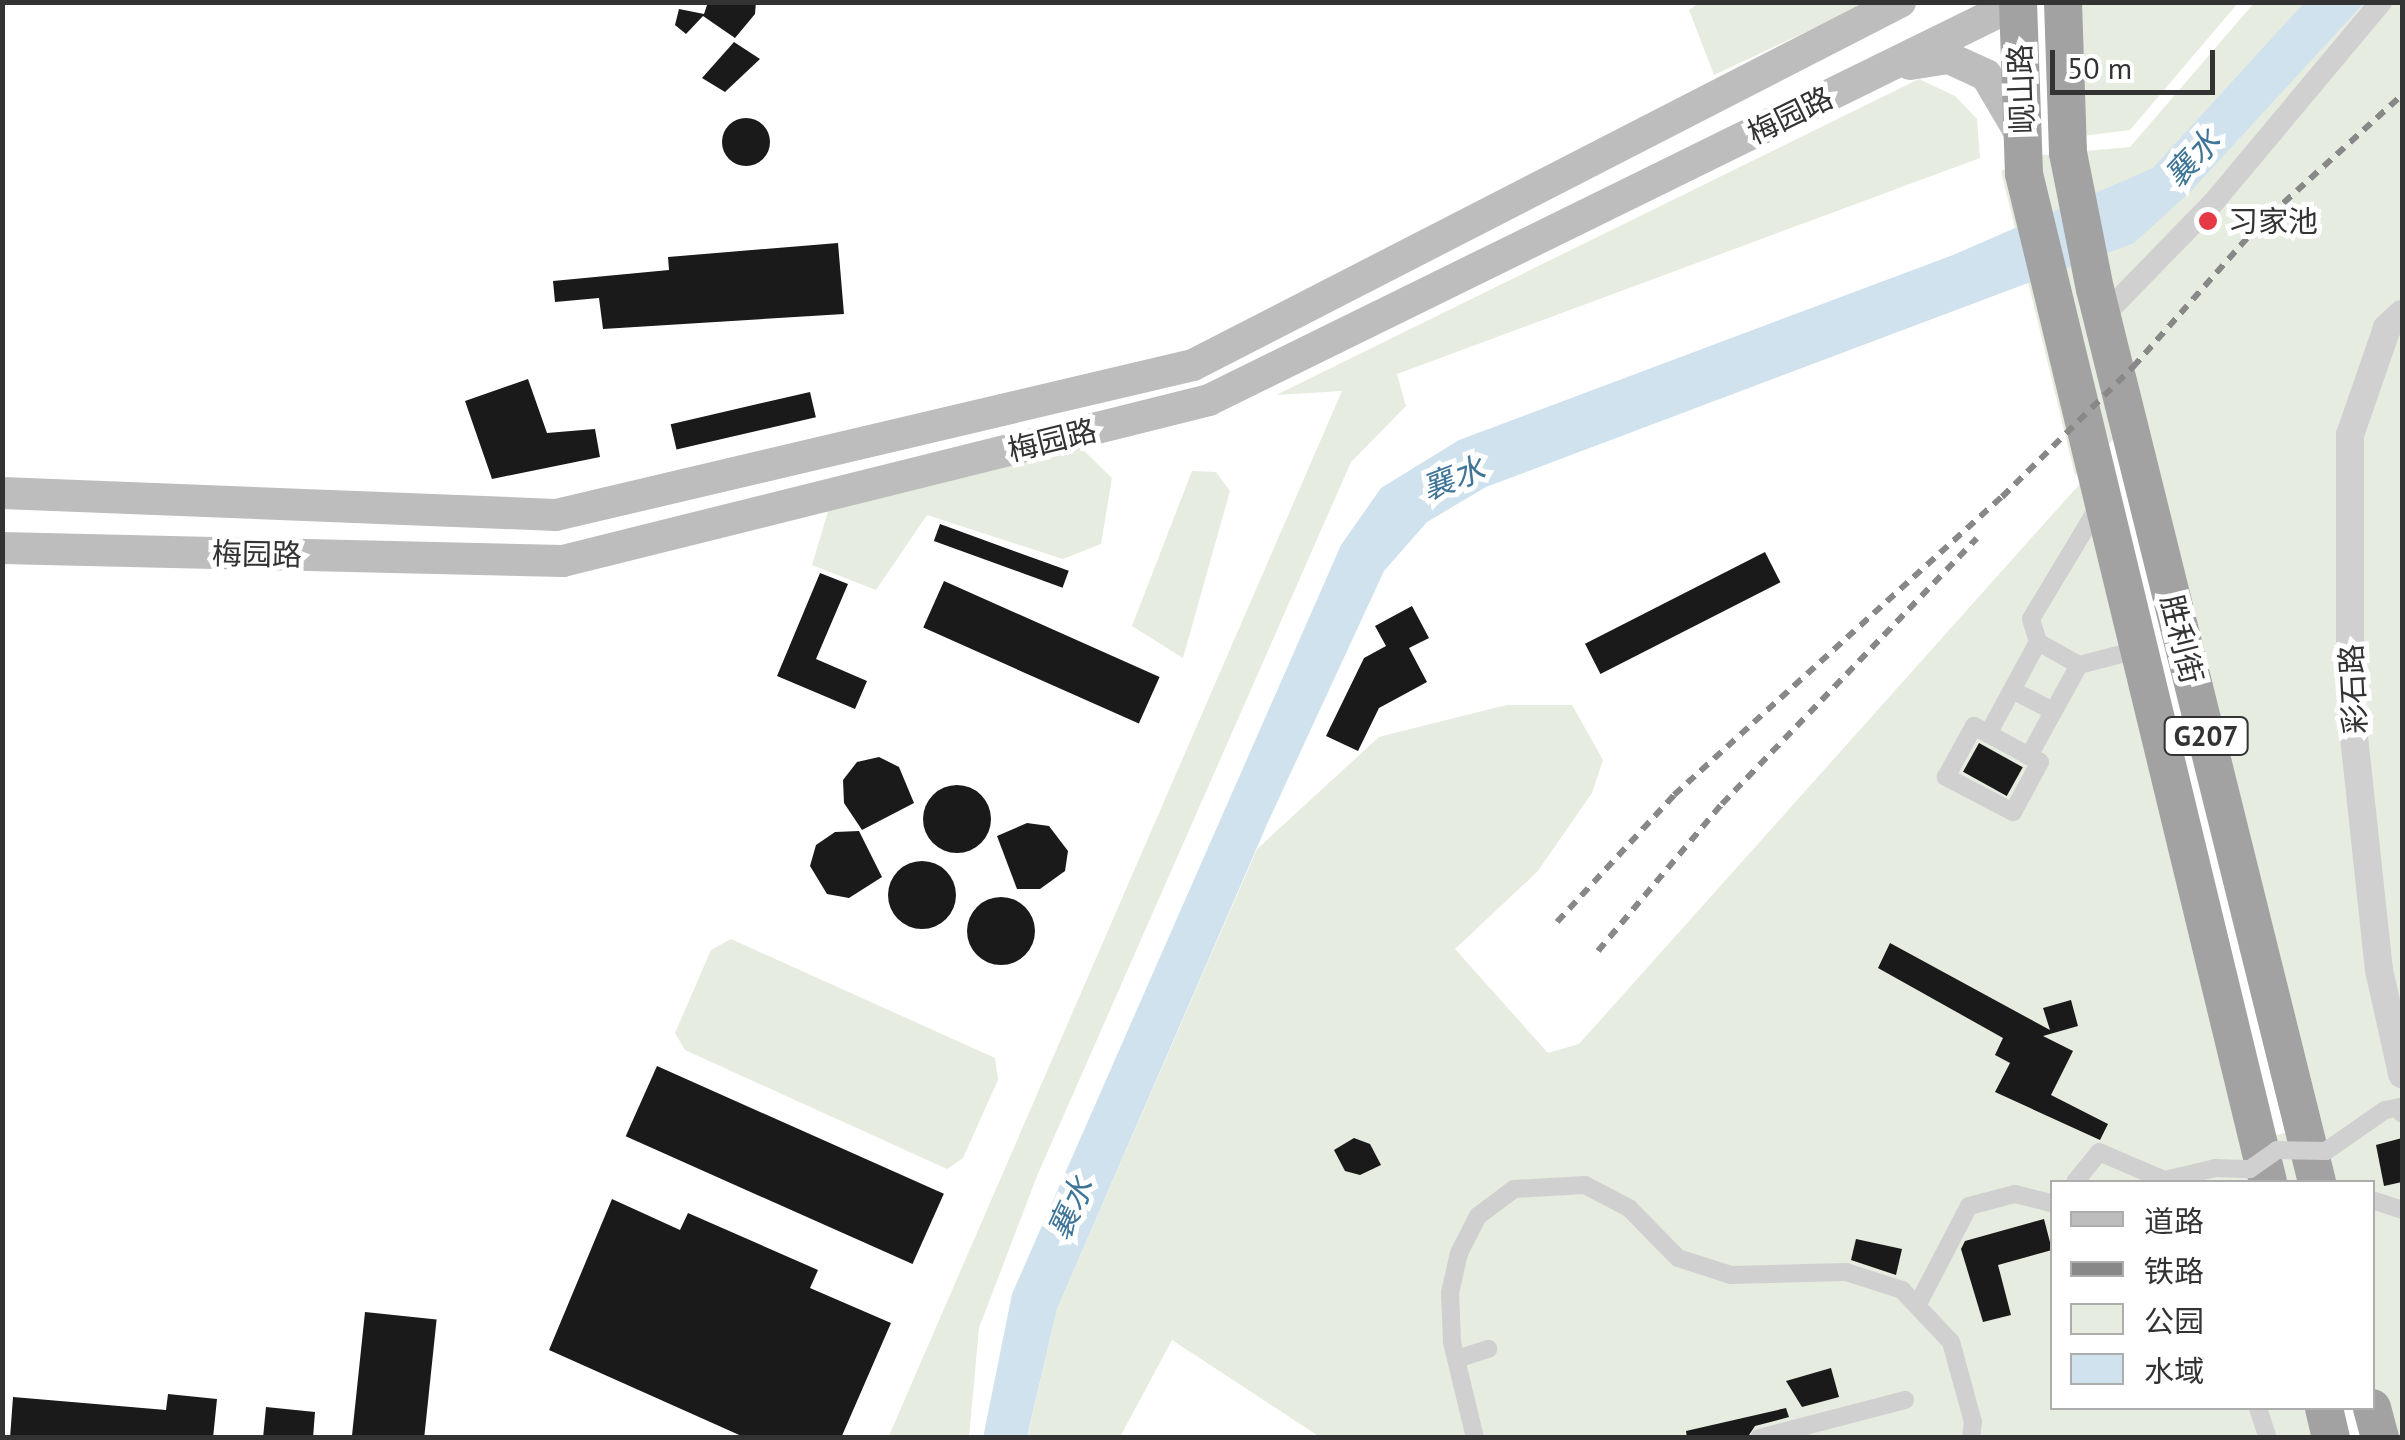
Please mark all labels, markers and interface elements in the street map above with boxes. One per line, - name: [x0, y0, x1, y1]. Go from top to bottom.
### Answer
- scale bar: [2055, 30, 2220, 92]
- street label: 岘山路: [2001, 43, 2041, 135]
- text: 50 m: [2067, 48, 2132, 87]
- street label: 梅园路: [1742, 79, 1838, 151]
- water label: 襄水: [2156, 122, 2228, 194]
- place label: 习家池: [2228, 203, 2318, 239]
- marker: 习家池: [2197, 210, 2219, 232]
- street label: 梅园路: [1004, 412, 1100, 468]
- water label: 襄水: [1416, 449, 1490, 507]
- street label: 梅园路: [212, 535, 302, 573]
- street label: 胜利街: [2154, 591, 2210, 687]
- street label: 彩石路: [2333, 643, 2373, 735]
- road number: G207: [2164, 713, 2248, 759]
- water label: 襄水: [1039, 1171, 1101, 1245]
- legend: [2050, 1180, 2375, 1410]
- text: 道路: [2144, 1201, 2204, 1240]
- text: 铁路: [2144, 1251, 2204, 1290]
- text: 公园: [2144, 1301, 2204, 1340]
- text: 水域: [2144, 1351, 2204, 1390]

